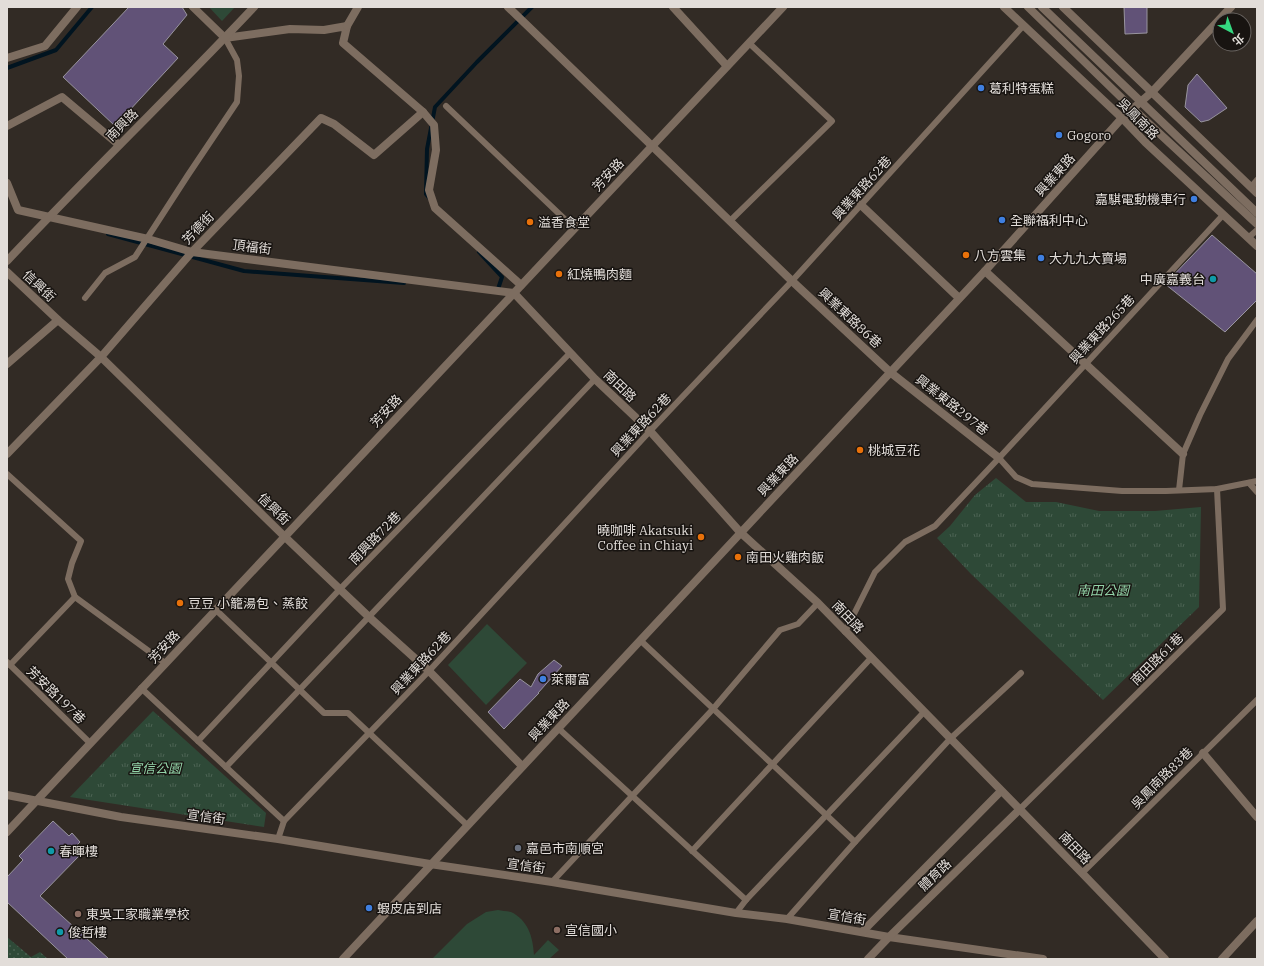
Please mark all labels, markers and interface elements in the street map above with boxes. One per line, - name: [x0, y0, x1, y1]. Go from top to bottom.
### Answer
- north arrow: [1212, 12, 1252, 52]
- text: 北: [1230, 31, 1247, 48]
- place label: 葛利特蛋糕: [989, 80, 1054, 97]
- marker: 葛利特蛋糕: [976, 83, 986, 93]
- street label: 吳鳳南路: [1114, 95, 1162, 143]
- street label: 南興路: [102, 105, 142, 145]
- place label: Gogoro: [1067, 127, 1111, 144]
- marker: Gogoro: [1054, 130, 1064, 140]
- street label: 興業東路: [1031, 150, 1079, 200]
- street label: 興業東路62巷: [829, 152, 895, 224]
- street label: 芳安路: [588, 155, 628, 195]
- place label: 嘉騏電動機車行: [1095, 191, 1186, 208]
- marker: 嘉騏電動機車行: [1189, 194, 1199, 204]
- street label: 芳德街: [178, 208, 218, 248]
- place label: 全聯福利中心: [1010, 212, 1088, 229]
- place label: 溢香食堂: [538, 214, 590, 231]
- marker: 全聯福利中心: [997, 215, 1007, 225]
- marker: 溢香食堂: [525, 217, 535, 227]
- street label: 頂福街: [232, 236, 272, 258]
- place label: 八方雲集: [974, 247, 1026, 264]
- marker: 八方雲集: [961, 250, 971, 260]
- place label: 大九九大賣場: [1049, 250, 1127, 267]
- marker: 大九九大賣場: [1036, 253, 1046, 263]
- street label: 信興街: [19, 266, 59, 306]
- place label: 紅燒鴨肉麵: [567, 266, 632, 283]
- marker: 紅燒鴨肉麵: [554, 269, 564, 279]
- place label: 中廣嘉義台: [1140, 271, 1205, 288]
- marker: 中廣嘉義台: [1208, 274, 1218, 284]
- street label: 興業東路86巷: [815, 284, 885, 352]
- street label: 興業東路265巷: [1066, 291, 1138, 367]
- street label: 南田路: [600, 366, 640, 406]
- street label: 興業東路297巷: [912, 371, 992, 439]
- street label: 興業東路62巷: [607, 390, 675, 460]
- street label: 芳安路: [366, 391, 406, 431]
- place label: 桃城豆花: [868, 442, 920, 459]
- marker: 桃城豆花: [855, 445, 865, 455]
- street label: 興業東路: [754, 450, 802, 500]
- street label: 信興街: [254, 489, 294, 529]
- street label: 南興路72巷: [345, 508, 405, 568]
- place label: 曉咖啡 Akatsuki Coffee in Chiayi: [597, 522, 693, 554]
- marker: 曉咖啡 Akatsuki Coffee in Chiayi: [696, 532, 706, 542]
- place label: 南田火雞肉飯: [746, 549, 824, 566]
- marker: 南田火雞肉飯: [733, 552, 743, 562]
- park label: 南田公園: [1077, 582, 1131, 599]
- place label: 豆豆 小籠湯包、蒸餃: [188, 595, 308, 612]
- street label: 南田路: [828, 597, 868, 637]
- marker: 豆豆 小籠湯包、蒸餃: [175, 598, 185, 608]
- street label: 芳安路: [144, 627, 184, 667]
- street label: 興業東路62巷: [387, 628, 455, 698]
- street label: 南田路61巷: [1127, 629, 1187, 689]
- street label: 芳安路197巷: [23, 663, 89, 727]
- place label: 萊爾富: [551, 671, 590, 688]
- marker: 萊爾富: [538, 674, 548, 684]
- street label: 興業東路: [525, 695, 573, 745]
- street label: 吳鳳南路83巷: [1127, 743, 1197, 813]
- park label: 宣信公園: [129, 760, 183, 777]
- street label: 宣信街: [185, 806, 227, 828]
- street label: 南田路: [1055, 828, 1095, 868]
- place label: 嘉邑市南順宮: [526, 840, 604, 857]
- place label: 春暉樓: [59, 843, 98, 860]
- marker: 嘉邑市南順宮: [513, 843, 523, 853]
- marker: 春暉樓: [46, 846, 56, 856]
- street label: 宣信街: [505, 855, 547, 877]
- street label: 體育路: [915, 855, 955, 895]
- place label: 蝦皮店到店: [377, 900, 442, 917]
- marker: 蝦皮店到店: [364, 903, 374, 913]
- street label: 宣信街: [826, 905, 868, 929]
- place label: 東吳工家職業學校: [86, 906, 190, 923]
- marker: 東吳工家職業學校: [73, 909, 83, 919]
- place label: 宣信國小: [565, 922, 617, 939]
- place label: 俊哲樓: [68, 924, 107, 941]
- marker: 宣信國小: [552, 925, 562, 935]
- marker: 俊哲樓: [55, 927, 65, 937]

